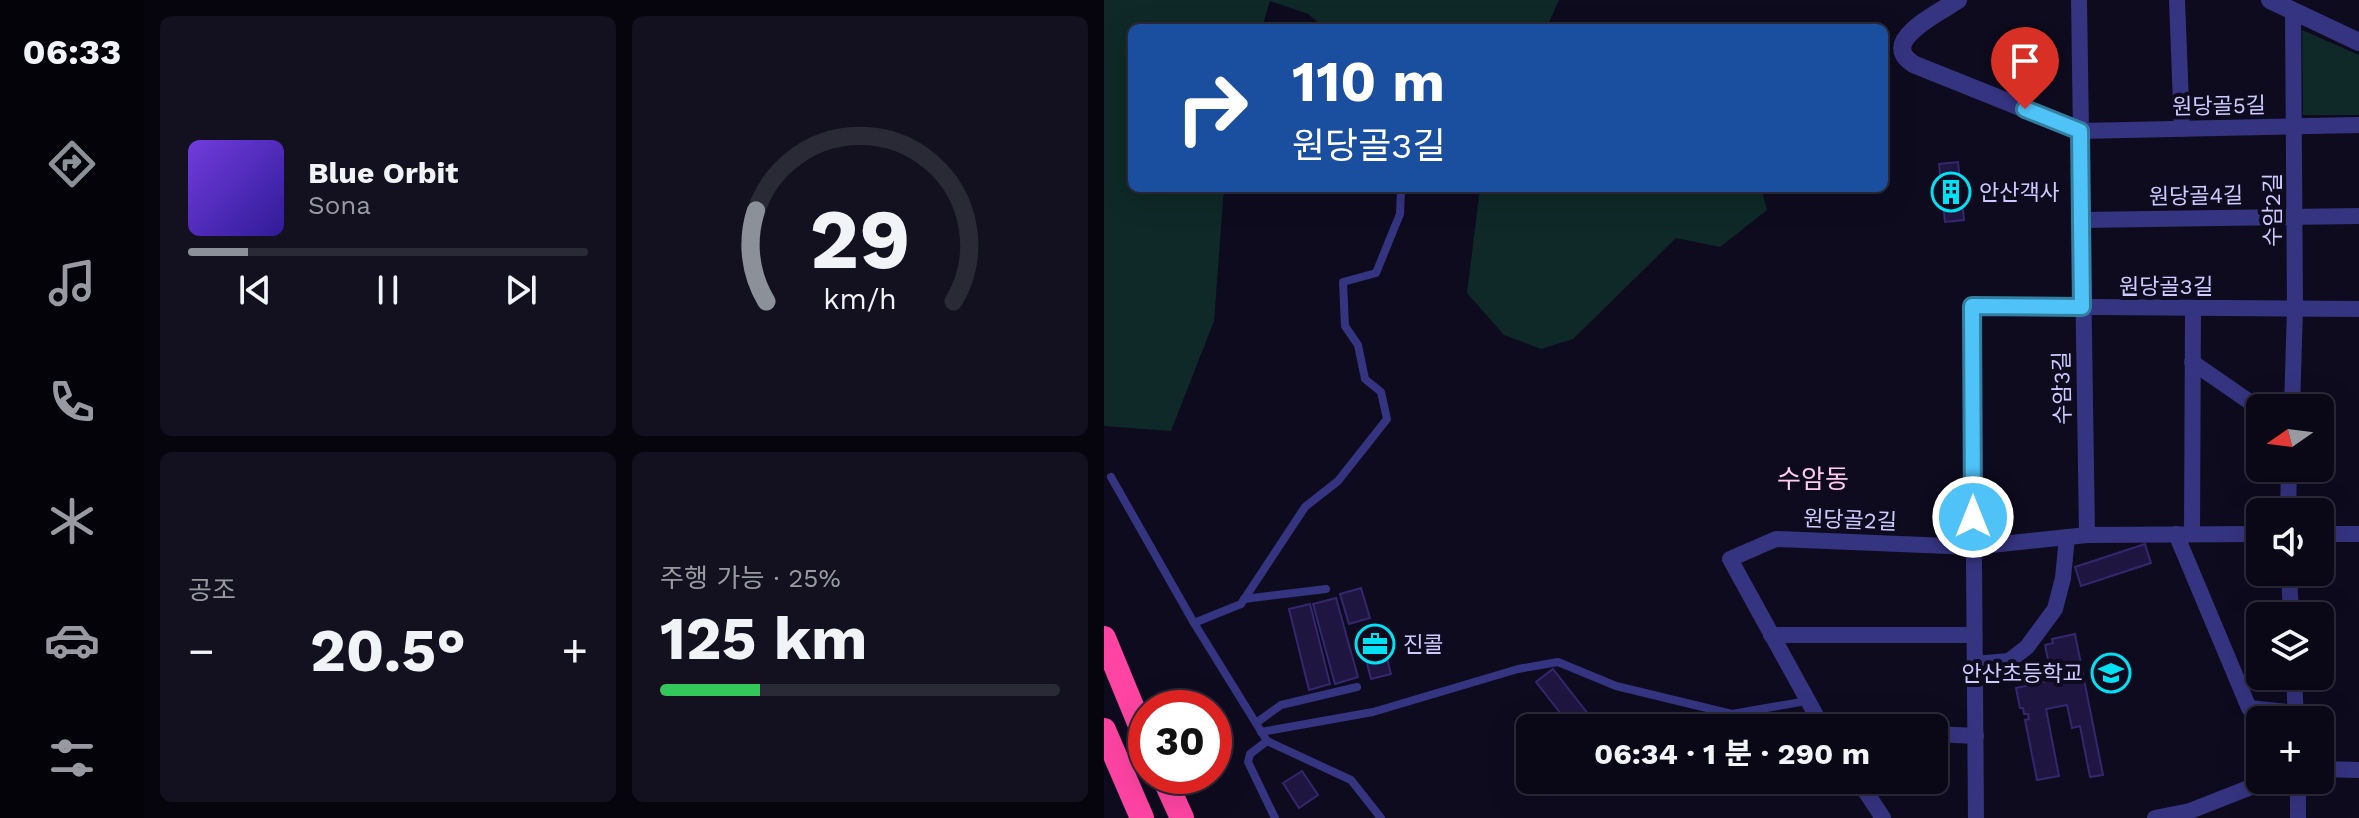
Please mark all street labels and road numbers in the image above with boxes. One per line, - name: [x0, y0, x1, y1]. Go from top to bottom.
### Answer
- street label: 원당골5길: [2172, 93, 2266, 119]
- street label: 수암2길: [2260, 173, 2285, 247]
- street label: 원당골4길: [2149, 183, 2243, 209]
- street label: 원당골3길: [2119, 274, 2213, 299]
- street label: 수암3길: [2049, 351, 2075, 425]
- street label: 원당골2길: [1803, 506, 1897, 534]

